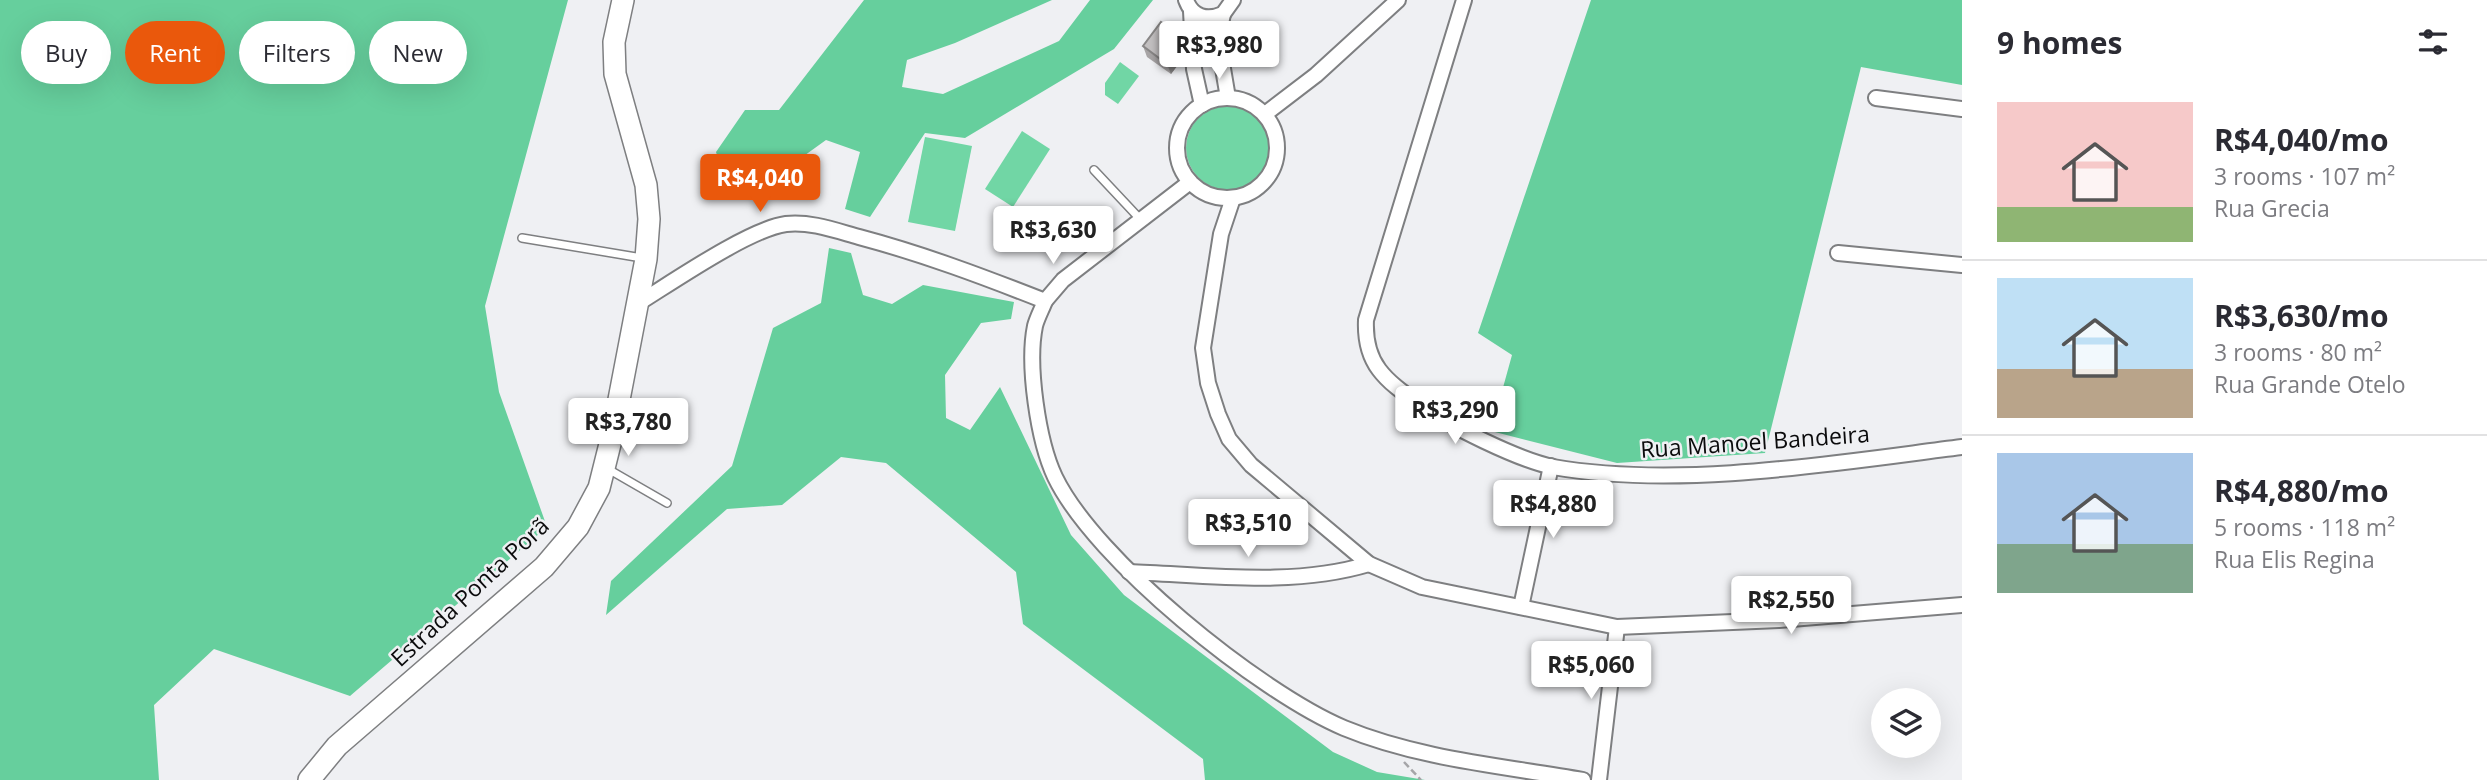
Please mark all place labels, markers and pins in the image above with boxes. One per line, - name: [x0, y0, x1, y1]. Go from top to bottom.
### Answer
- pin: R$3,980: [1154, 22, 1284, 81]
- pin: R$4,040: [695, 154, 825, 214]
- pin: R$3,630: [988, 206, 1118, 266]
- pin: R$3,290: [1390, 386, 1520, 446]
- pin: R$3,780: [563, 398, 693, 458]
- pin: R$4,880: [1488, 480, 1618, 540]
- pin: R$3,510: [1183, 500, 1313, 559]
- pin: R$2,550: [1726, 576, 1856, 636]
- pin: R$5,060: [1526, 642, 1656, 701]

